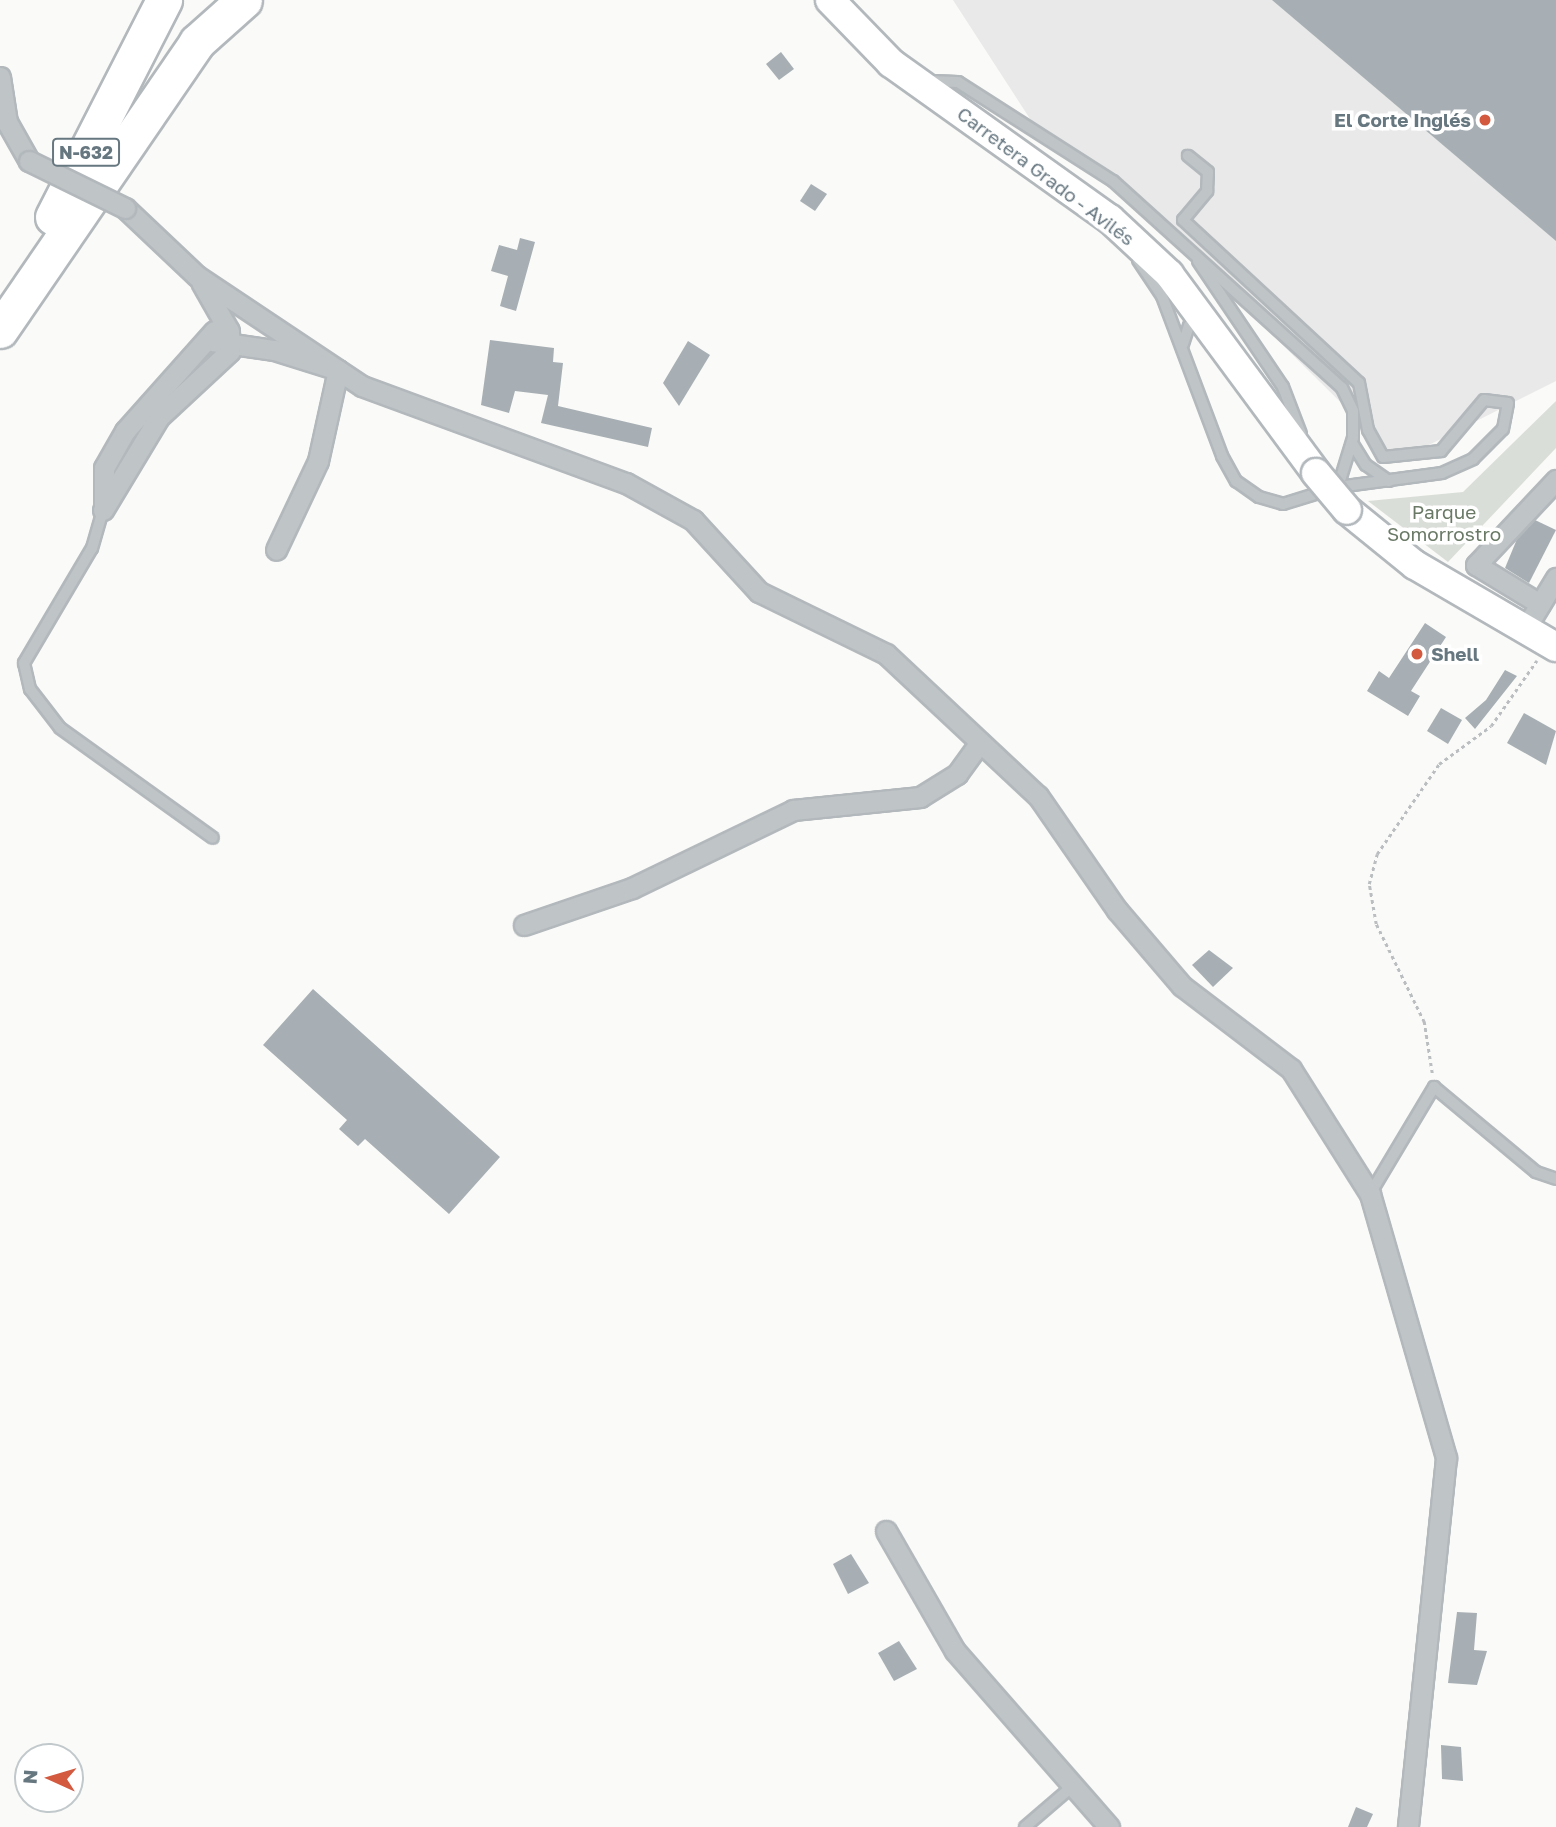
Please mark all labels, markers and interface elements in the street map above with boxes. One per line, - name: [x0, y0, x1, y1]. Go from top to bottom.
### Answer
- street label: Carretera Grado - Avilés: [953, 102, 1139, 250]
- place label: El Corte Inglés: [1334, 109, 1471, 131]
- marker: El Corte Inglés: [1477, 112, 1493, 128]
- road number: N-632: [51, 138, 121, 167]
- park label: Parque Somorrostro: [1387, 501, 1501, 545]
- place label: Shell: [1431, 643, 1479, 665]
- marker: Shell: [1409, 646, 1425, 662]
- north arrow: [14, 1743, 84, 1813]
- text: N: [18, 1769, 42, 1785]

